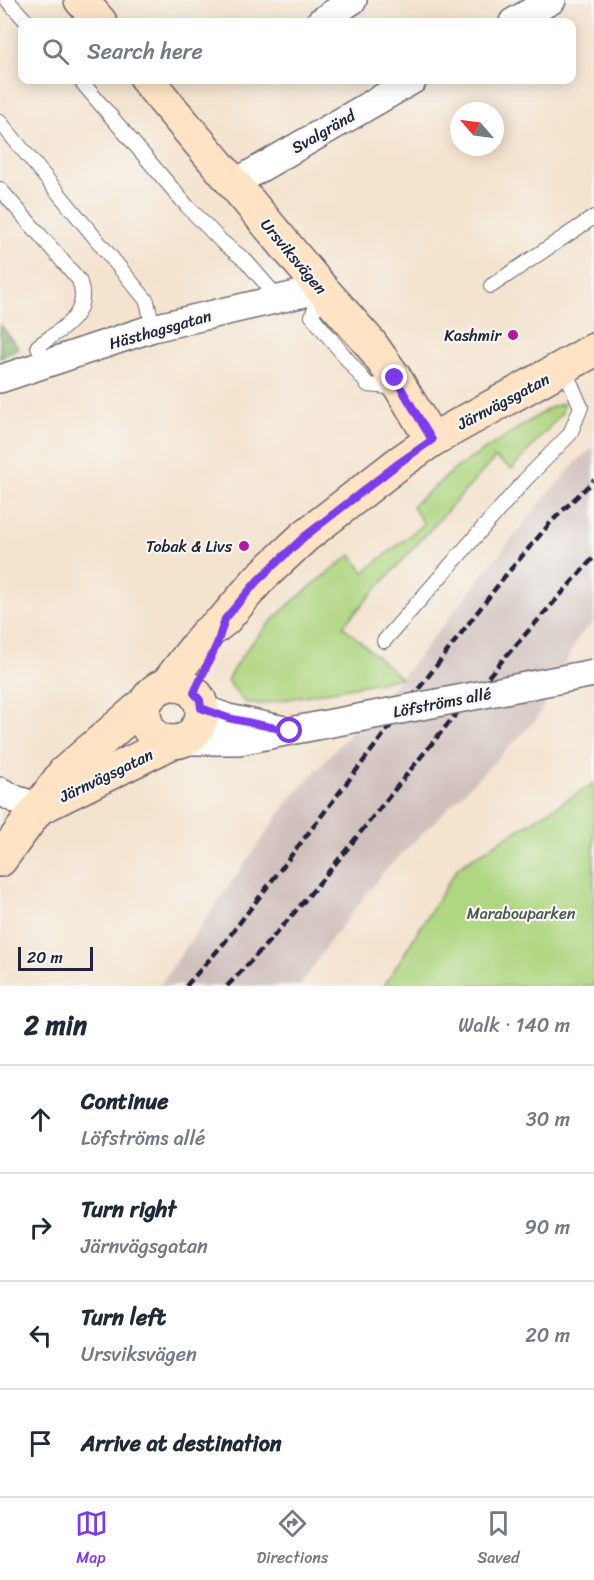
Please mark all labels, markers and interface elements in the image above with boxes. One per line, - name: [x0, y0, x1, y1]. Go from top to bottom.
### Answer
- search box: [18, 18, 576, 84]
- text: Search here: [87, 32, 203, 71]
- icon: search: [39, 35, 72, 68]
- street label: Svalgränd: [286, 101, 362, 161]
- north arrow: [450, 102, 504, 156]
- street label: Ursviksvägen: [253, 212, 335, 301]
- street label: Hästhagsgatan: [106, 301, 215, 358]
- place label: Kashmir: [444, 321, 502, 350]
- marker: Kashmir: [506, 328, 520, 342]
- route end: [381, 364, 407, 390]
- street label: Järnvägsgatan: [451, 365, 555, 439]
- place label: Tobak & Livs: [146, 532, 233, 561]
- marker: Tobak & Livs: [237, 539, 251, 553]
- street label: Löfströms allé: [390, 679, 494, 726]
- route start: [276, 717, 302, 743]
- street label: Järnvägsgatan: [53, 740, 158, 811]
- park label: Marabouparken: [467, 899, 576, 928]
- text: 20 m: [27, 943, 63, 972]
- scale bar: [18, 944, 93, 971]
- text: 2 min: [24, 1002, 87, 1048]
- text: Walk · 140 m: [458, 1008, 570, 1043]
- text: Continue: [81, 1082, 169, 1121]
- text: 30 m: [526, 1102, 570, 1137]
- icon: ahead: [24, 1103, 57, 1136]
- text: Löfströms allé: [81, 1121, 205, 1156]
- text: Turn right: [81, 1190, 176, 1229]
- text: 90 m: [525, 1210, 570, 1245]
- icon: right: [24, 1211, 57, 1244]
- text: Järnvägsgatan: [81, 1229, 208, 1264]
- text: Turn left: [81, 1298, 166, 1337]
- text: 20 m: [525, 1318, 570, 1353]
- icon: left: [24, 1319, 57, 1352]
- text: Ursviksvägen: [81, 1337, 197, 1372]
- text: Arrive at destination: [81, 1424, 282, 1463]
- icon: arrive: [24, 1427, 57, 1460]
- tab: Map: [75, 1507, 108, 1572]
- tab: Directions: [257, 1507, 328, 1572]
- tab: Saved: [477, 1507, 519, 1572]

